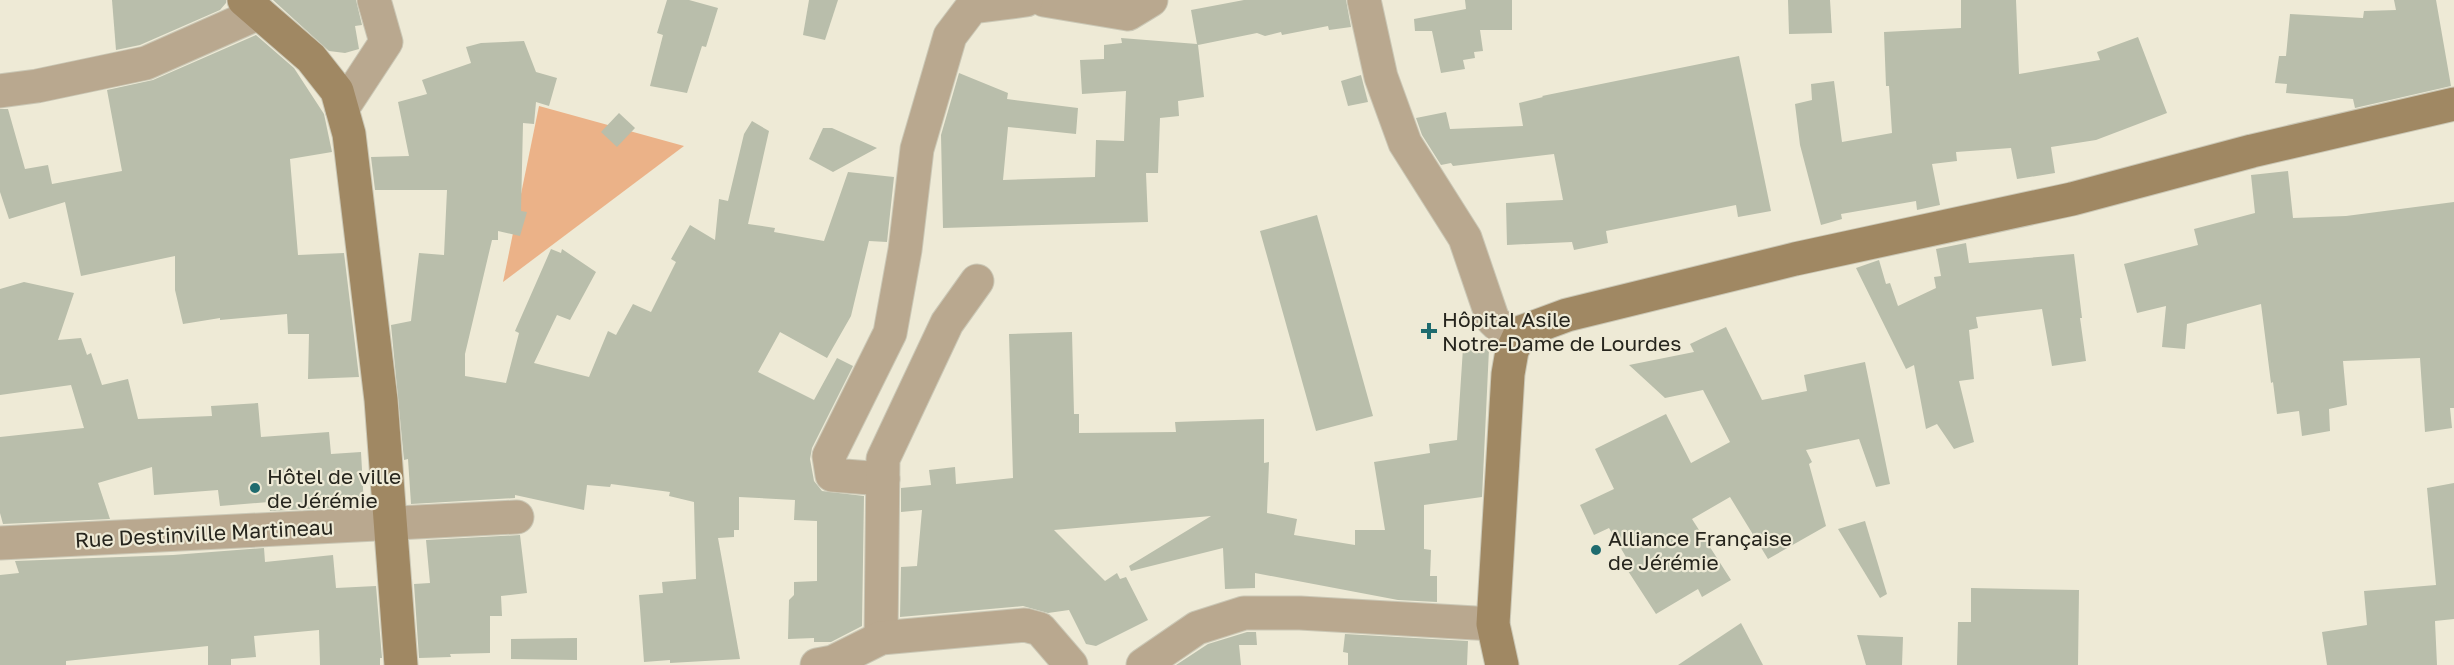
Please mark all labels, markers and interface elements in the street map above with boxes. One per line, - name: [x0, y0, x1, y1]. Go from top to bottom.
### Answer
- place label: Hôpital Asile Notre-Dame de Lourdes: [1442, 306, 1681, 356]
- marker: Hôpital Asile Notre-Dame de Lourdes: [1420, 322, 1438, 340]
- place label: Hôtel de ville de Jérémie: [267, 463, 401, 513]
- marker: Hôtel de ville de Jérémie: [248, 481, 262, 495]
- street label: Rue Destinville Martineau: [74, 513, 334, 553]
- place label: Alliance Française de Jérémie: [1608, 525, 1792, 575]
- marker: Alliance Française de Jérémie: [1589, 543, 1603, 557]

